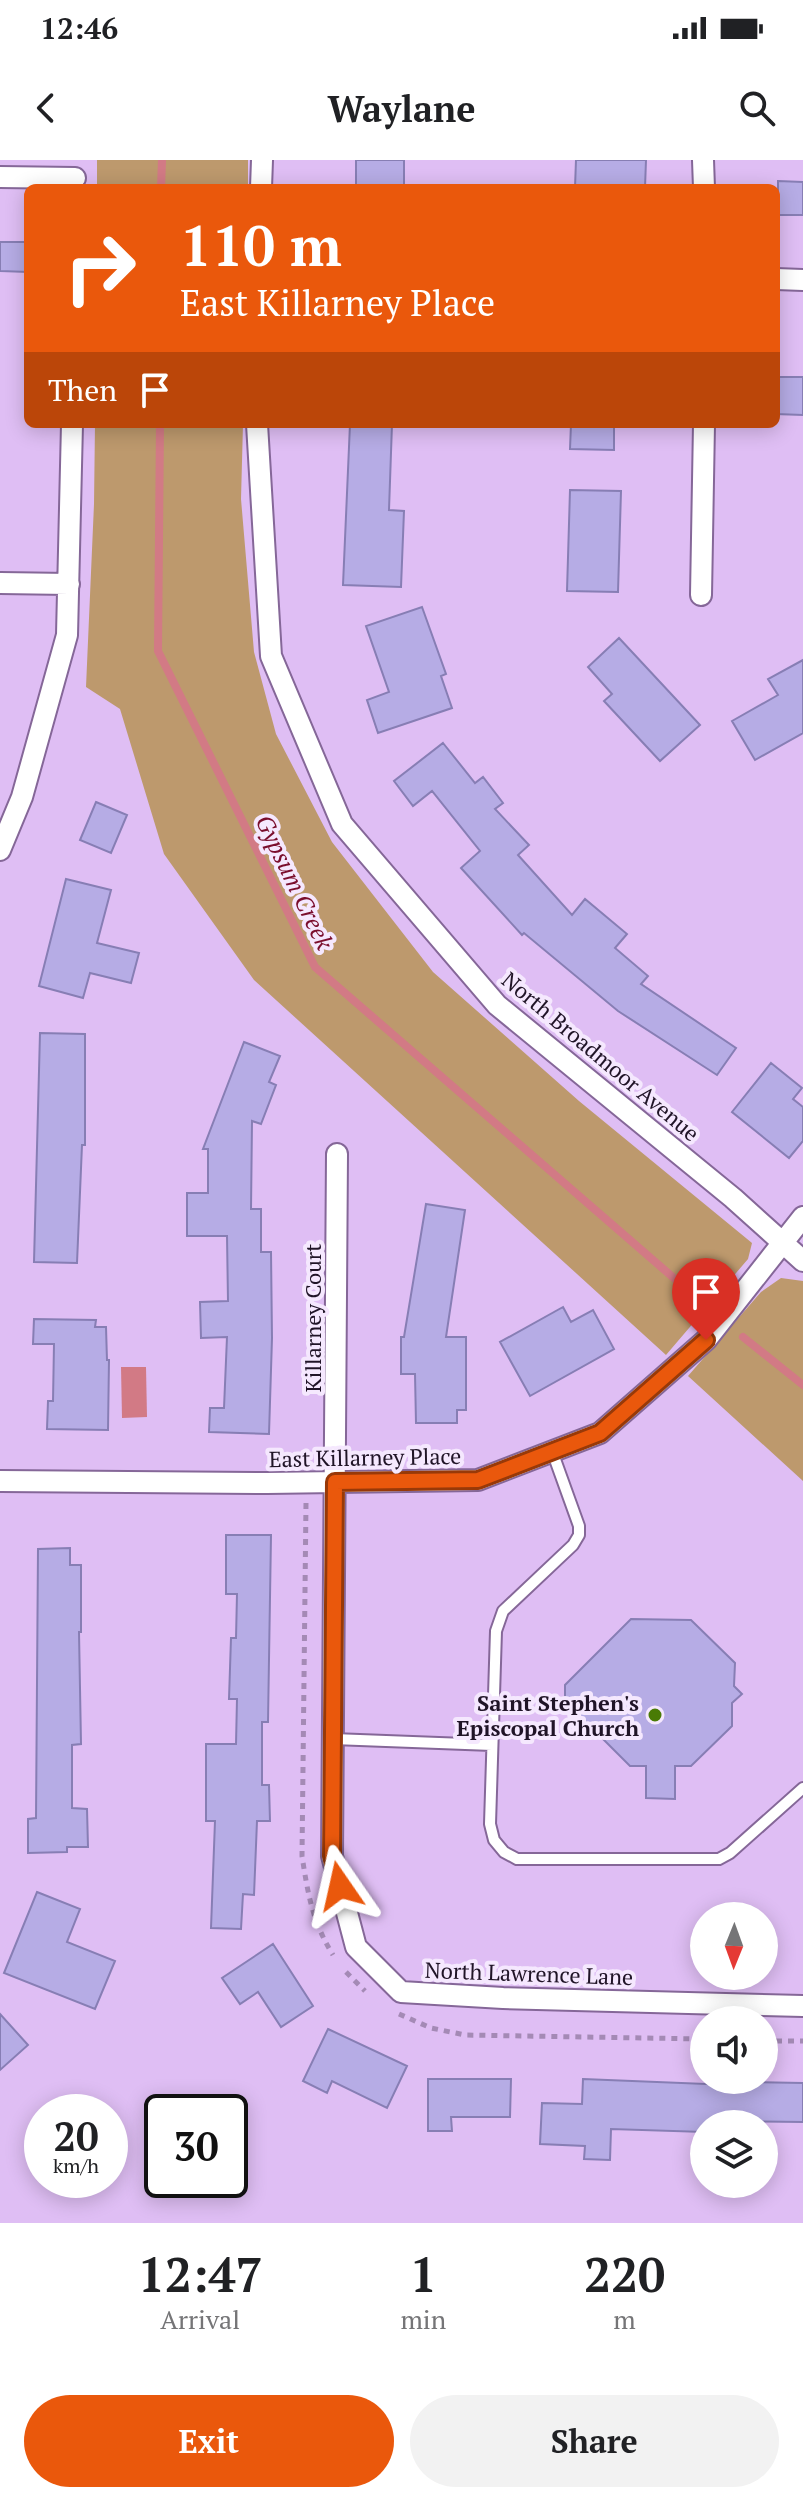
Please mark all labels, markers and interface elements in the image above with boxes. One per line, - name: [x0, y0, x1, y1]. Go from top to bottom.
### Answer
- text: 12:46: [40, 8, 118, 48]
- text: Waylane: [327, 85, 476, 132]
- icon: back: [24, 86, 68, 130]
- icon: search: [735, 86, 779, 130]
- text: 110 m: [180, 208, 342, 282]
- icon: right: [48, 216, 152, 320]
- text: East Killarney Place: [180, 279, 495, 326]
- icon: arrive: [133, 368, 177, 412]
- text: Then: [48, 370, 117, 410]
- water label: Gypsum Creek: [249, 809, 342, 955]
- street label: North Broadmoor Avenue: [496, 965, 706, 1147]
- street label: Killarney Court: [298, 1244, 327, 1392]
- pin: [672, 1258, 740, 1340]
- icon: arrive: [684, 1270, 728, 1314]
- street label: East Killarney Place: [268, 1441, 462, 1473]
- place label: Saint Stephen's Episcopal Church: [456, 1688, 639, 1742]
- marker: Saint Stephen's Episcopal Church: [646, 1706, 664, 1724]
- position arrow: [298, 1844, 382, 1928]
- north arrow: [690, 1902, 778, 1990]
- map controls: [690, 1902, 778, 2198]
- street label: North Lawrence Lane: [424, 1955, 634, 1991]
- button: sound: [690, 2006, 778, 2094]
- speed limit sign: 30: [144, 2094, 248, 2198]
- text: 20: [53, 2109, 99, 2162]
- button: layers: [690, 2110, 778, 2198]
- text: km/h: [53, 2152, 99, 2179]
- text: 12:47: [138, 2242, 263, 2306]
- text: 1: [410, 2242, 437, 2306]
- text: 220: [584, 2242, 665, 2306]
- text: Arrival: [160, 2302, 240, 2336]
- text: min: [400, 2302, 446, 2336]
- text: m: [613, 2302, 636, 2336]
- button: Exit: [24, 2395, 394, 2487]
- button: Share: [410, 2395, 779, 2487]

